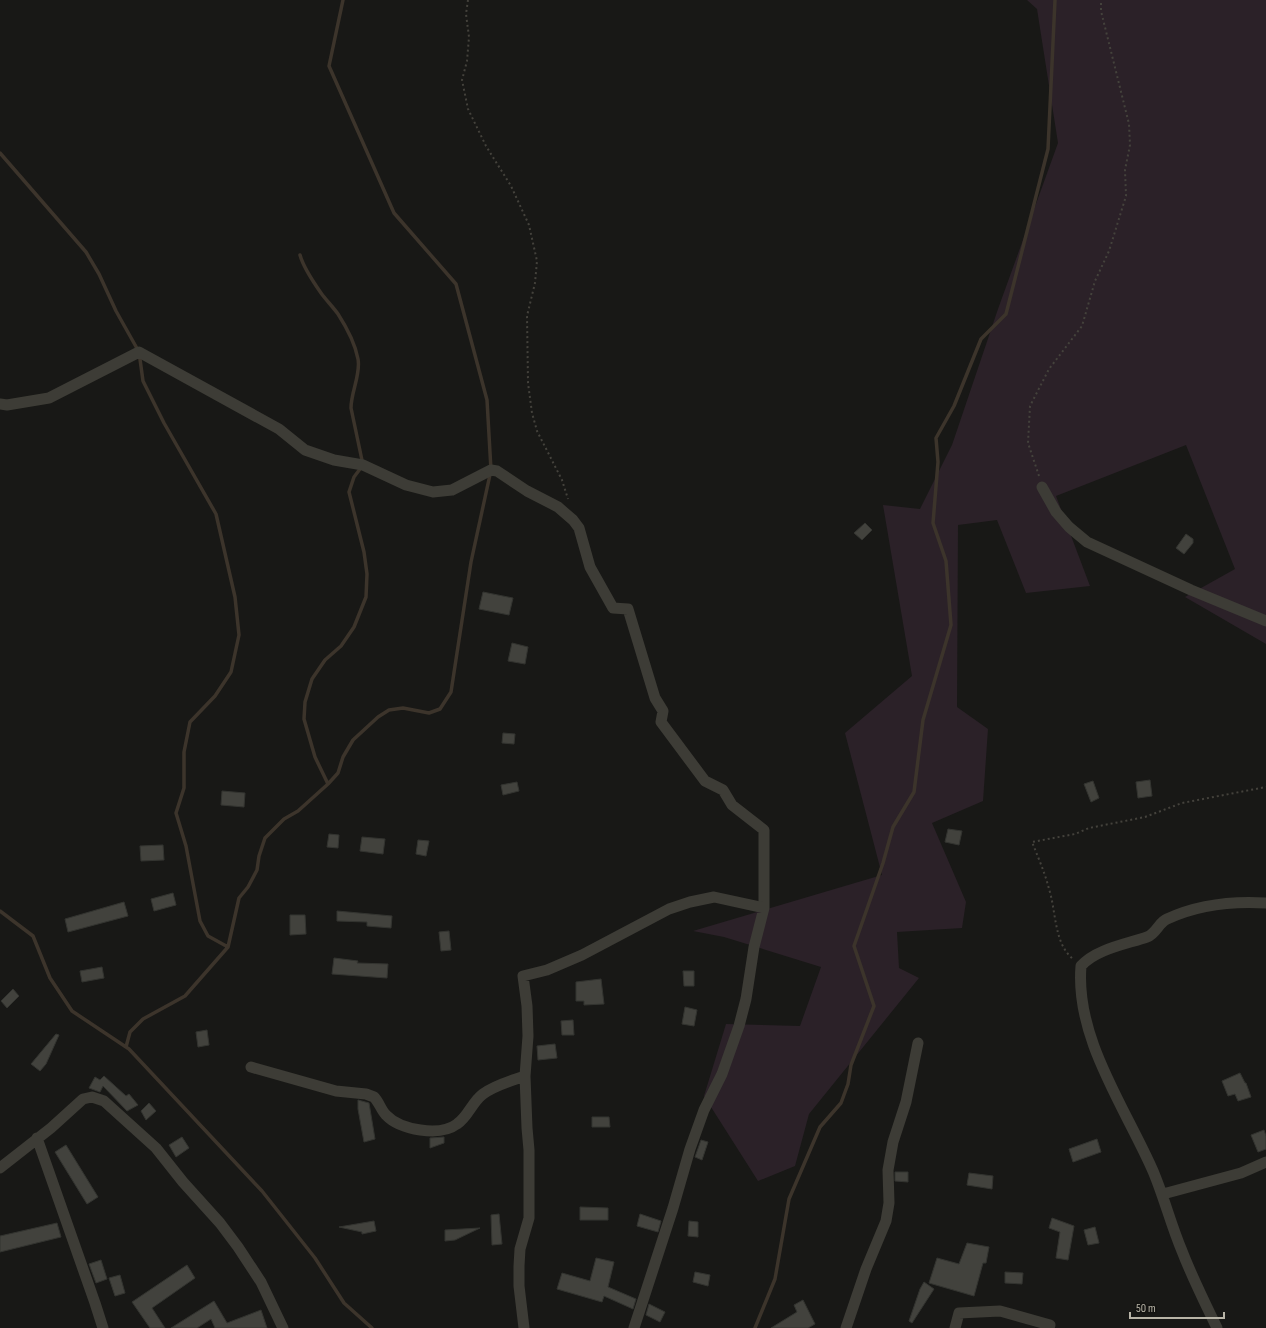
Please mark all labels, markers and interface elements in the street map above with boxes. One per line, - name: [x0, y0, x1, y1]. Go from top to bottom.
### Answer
- scale bar: [1130, 1294, 1224, 1320]
- text: 50 m: [1136, 1301, 1156, 1316]

